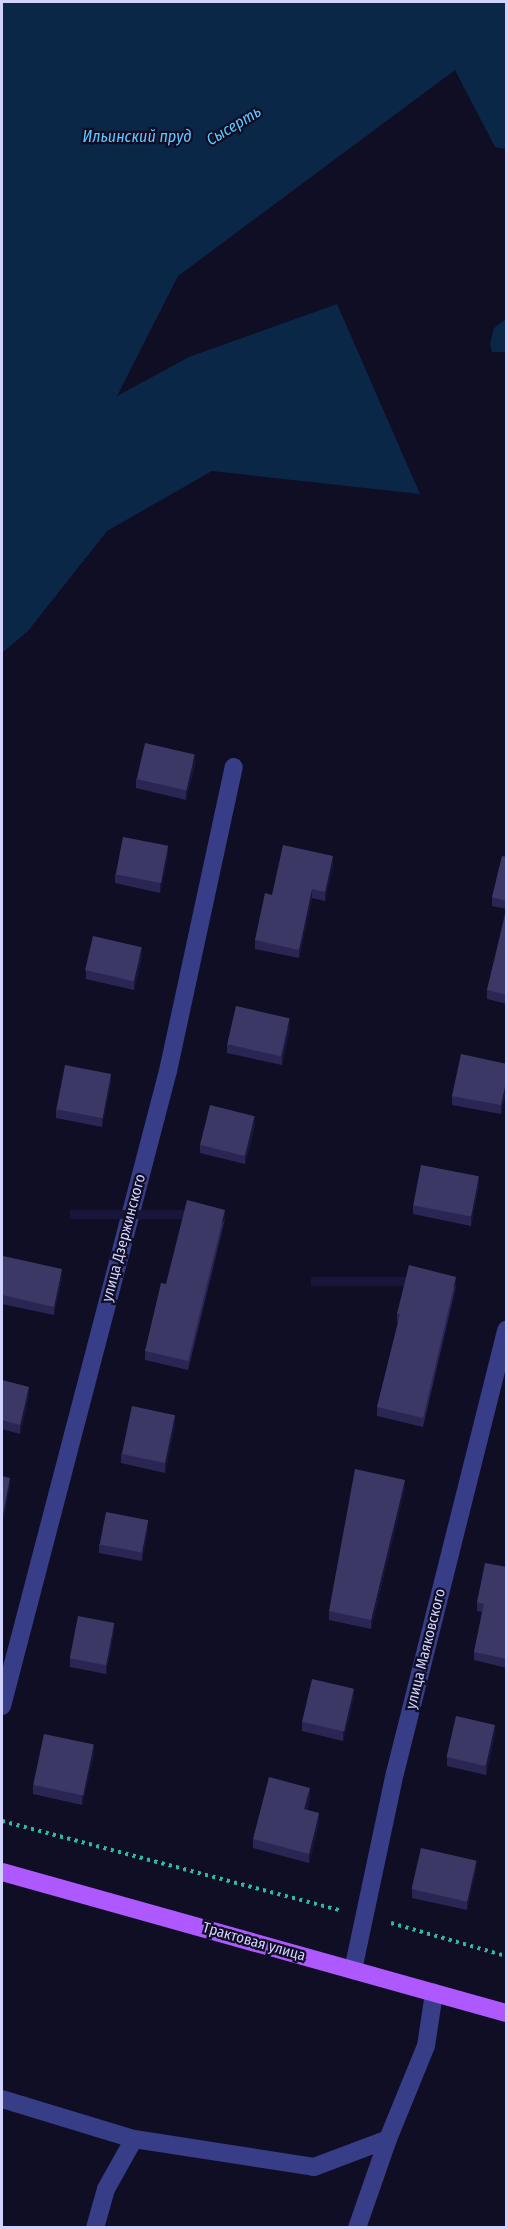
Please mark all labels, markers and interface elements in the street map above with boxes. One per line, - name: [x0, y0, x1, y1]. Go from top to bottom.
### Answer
- water label: Сысерть: [203, 102, 265, 150]
- water label: Ильинский пруд: [83, 127, 191, 147]
- street label: улица Дзержинского: [98, 1172, 150, 1304]
- street label: улица Маяковского: [402, 1587, 450, 1711]
- street label: Трактовая улица: [201, 1919, 307, 1965]

